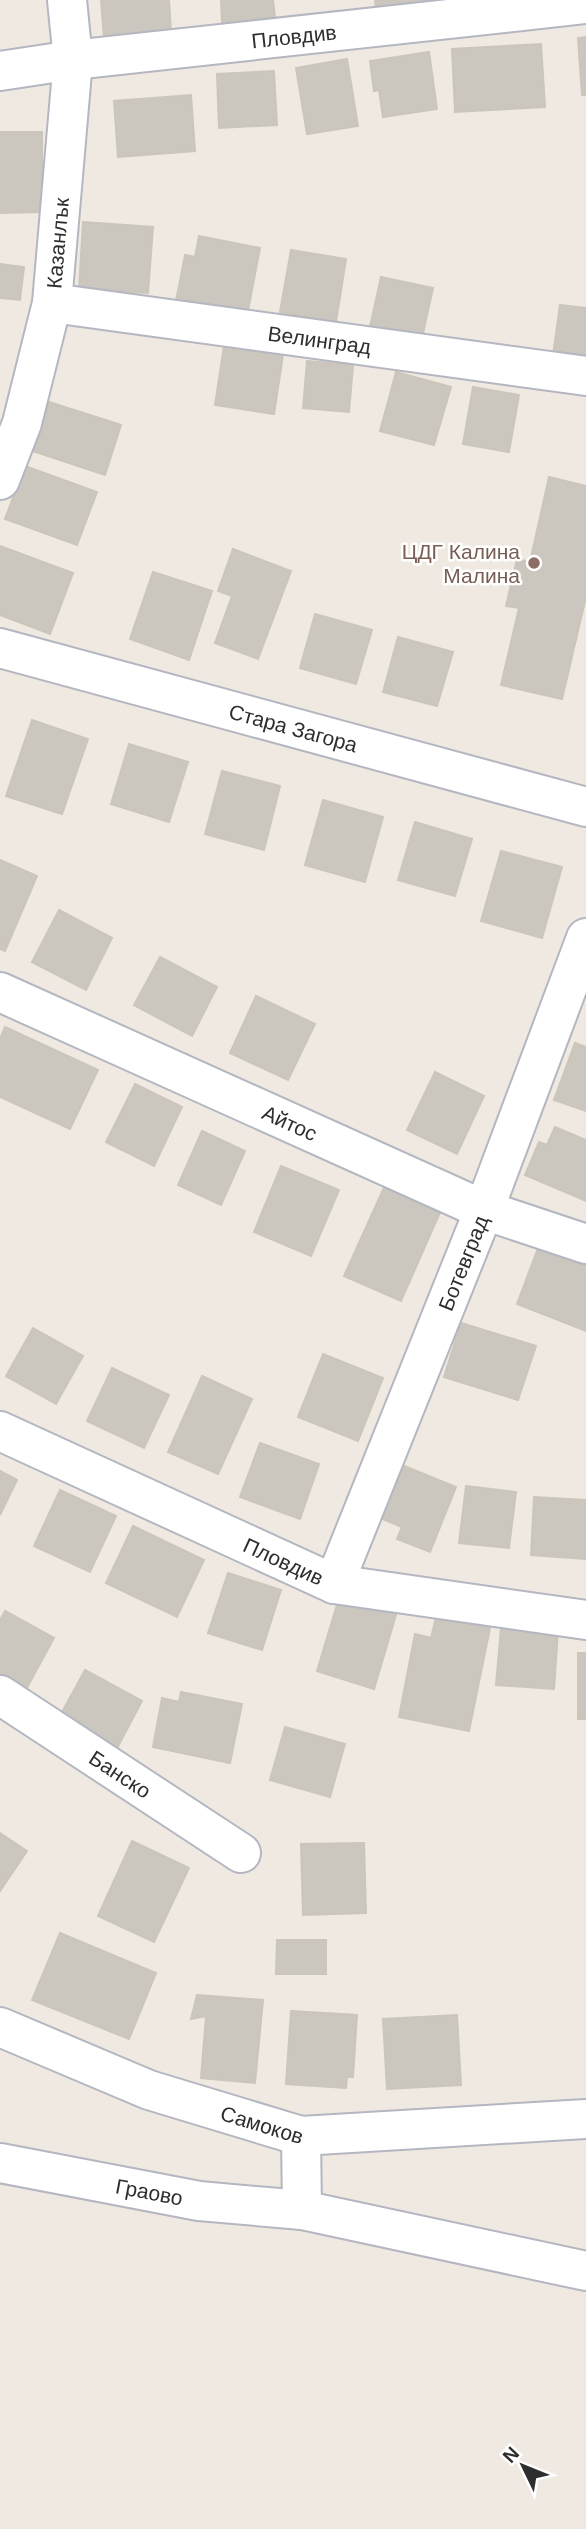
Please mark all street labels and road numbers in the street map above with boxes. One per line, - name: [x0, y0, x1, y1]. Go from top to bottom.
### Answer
- street label: Пловдив: [250, 20, 338, 52]
- street label: Казанлък: [42, 196, 73, 289]
- street label: Велинград: [266, 321, 373, 358]
- street label: Стара Загора: [227, 699, 360, 756]
- street label: Айтос: [259, 1100, 321, 1145]
- street label: Ботевград: [433, 1212, 492, 1314]
- street label: Пловдив: [240, 1533, 327, 1589]
- street label: Банско: [85, 1746, 155, 1802]
- street label: Самоков: [218, 2101, 306, 2148]
- street label: Граово: [114, 2174, 185, 2209]

